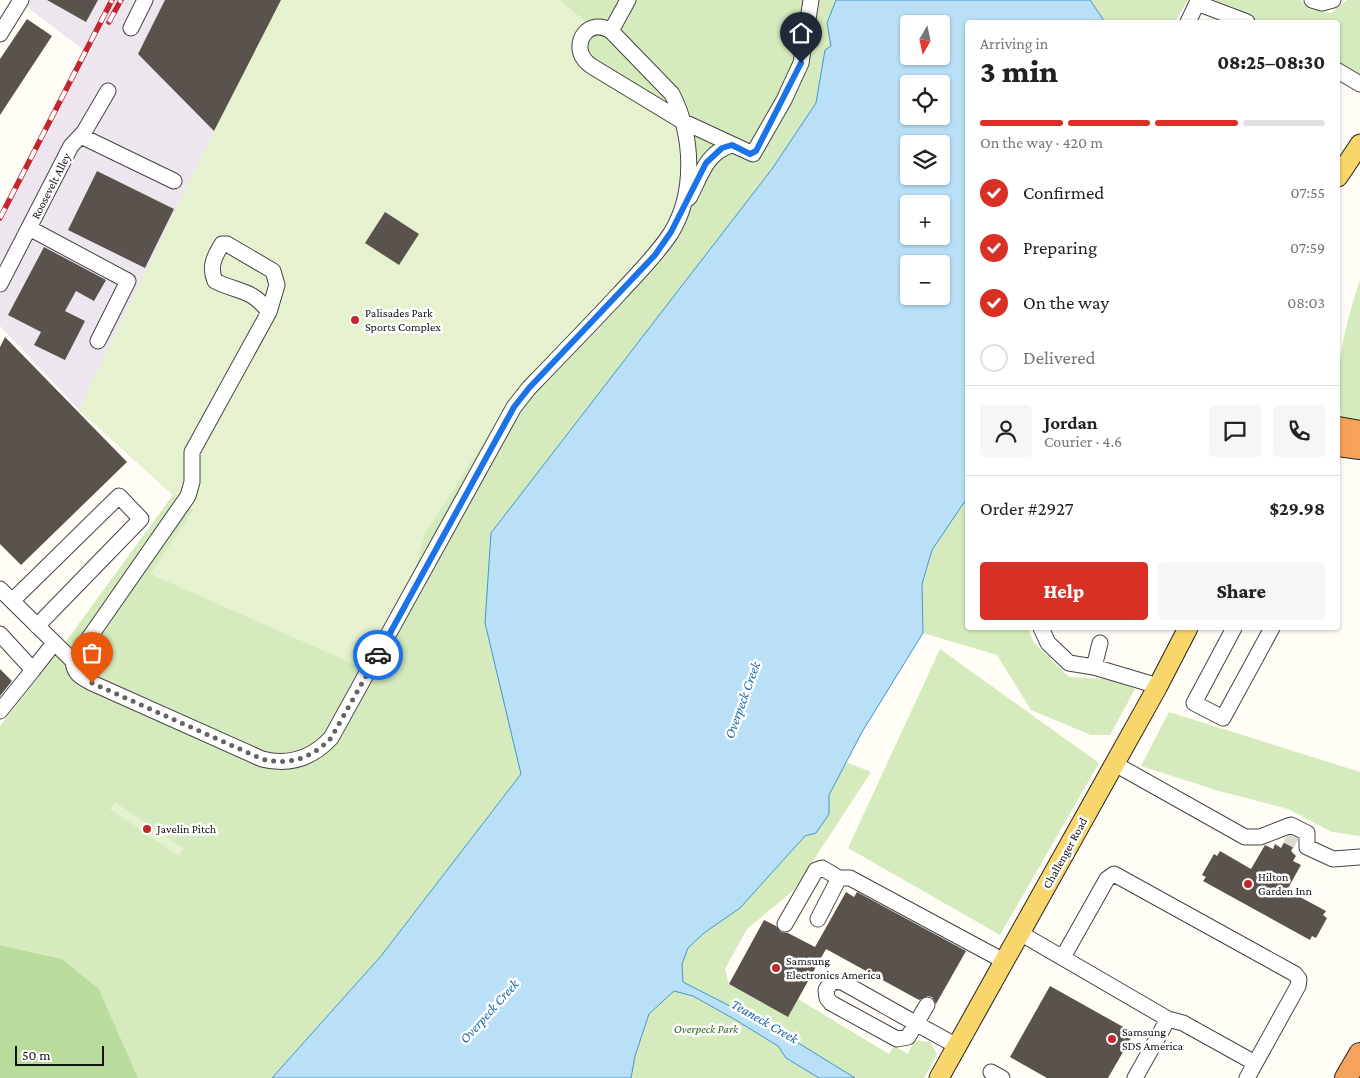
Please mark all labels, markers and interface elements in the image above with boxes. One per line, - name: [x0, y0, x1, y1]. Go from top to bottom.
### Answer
- pin: [780, 12, 822, 63]
- north arrow: [900, 15, 950, 65]
- map controls: [900, 15, 950, 305]
- icon: home: [787, 19, 815, 47]
- text: Arriving in: [980, 35, 1048, 52]
- text: 08:25–08:30: [1217, 52, 1325, 73]
- text: 3 min: [980, 53, 1058, 89]
- button: locate: [900, 75, 950, 125]
- text: On the way · 420 m: [980, 134, 1103, 151]
- button: layers: [900, 135, 950, 185]
- street label: Roosevelt Alley: [28, 150, 74, 221]
- icon: check: [980, 179, 1008, 207]
- text: Confirmed: [1023, 182, 1104, 203]
- text: 07:55: [1291, 184, 1325, 201]
- button: +: [900, 195, 950, 245]
- icon: check: [980, 234, 1008, 262]
- text: Preparing: [1023, 237, 1097, 258]
- text: 07:59: [1290, 239, 1325, 256]
- button: −: [900, 255, 950, 305]
- icon: check: [980, 289, 1008, 317]
- text: On the way: [1023, 292, 1109, 313]
- text: 08:03: [1287, 294, 1325, 311]
- place label: Palisades Park Sports Complex: [365, 306, 441, 334]
- marker: Palisades Park Sports Complex: [349, 314, 361, 326]
- text: Delivered: [1023, 347, 1096, 368]
- button: person: [980, 405, 1032, 457]
- button: chat: [1209, 405, 1261, 457]
- button: phone: [1273, 405, 1325, 457]
- text: Jordan: [1044, 412, 1098, 433]
- text: Courier · 4.6: [1044, 433, 1122, 450]
- text: Order #2927: [980, 498, 1073, 519]
- text: $29.98: [1269, 498, 1325, 519]
- button: Help: [980, 562, 1148, 620]
- button: Share: [1158, 562, 1325, 620]
- courier: [353, 630, 403, 680]
- pin: [71, 632, 113, 683]
- icon: bag: [78, 639, 106, 667]
- icon: car: [364, 641, 392, 669]
- water label: Overpeck Creek: [721, 659, 764, 741]
- street label: Challenger Road: [1040, 814, 1091, 891]
- place label: Javelin Pitch: [156, 822, 217, 836]
- marker: Javelin Pitch: [141, 823, 153, 835]
- place label: Hilton Garden Inn: [1258, 870, 1313, 898]
- marker: Hilton Garden Inn: [1242, 878, 1254, 890]
- place label: Samsung Electronics America: [786, 954, 882, 982]
- marker: Samsung Electronics America: [770, 962, 782, 974]
- water label: Overpeck Creek: [456, 975, 522, 1046]
- water label: Teaneck Creek: [729, 995, 802, 1047]
- park label: Overpeck Park: [674, 1022, 739, 1036]
- place label: Samsung SDS America: [1122, 1025, 1184, 1053]
- marker: Samsung SDS America: [1106, 1033, 1118, 1045]
- scale bar: [15, 1043, 104, 1066]
- text: 50 m: [22, 1047, 50, 1063]

